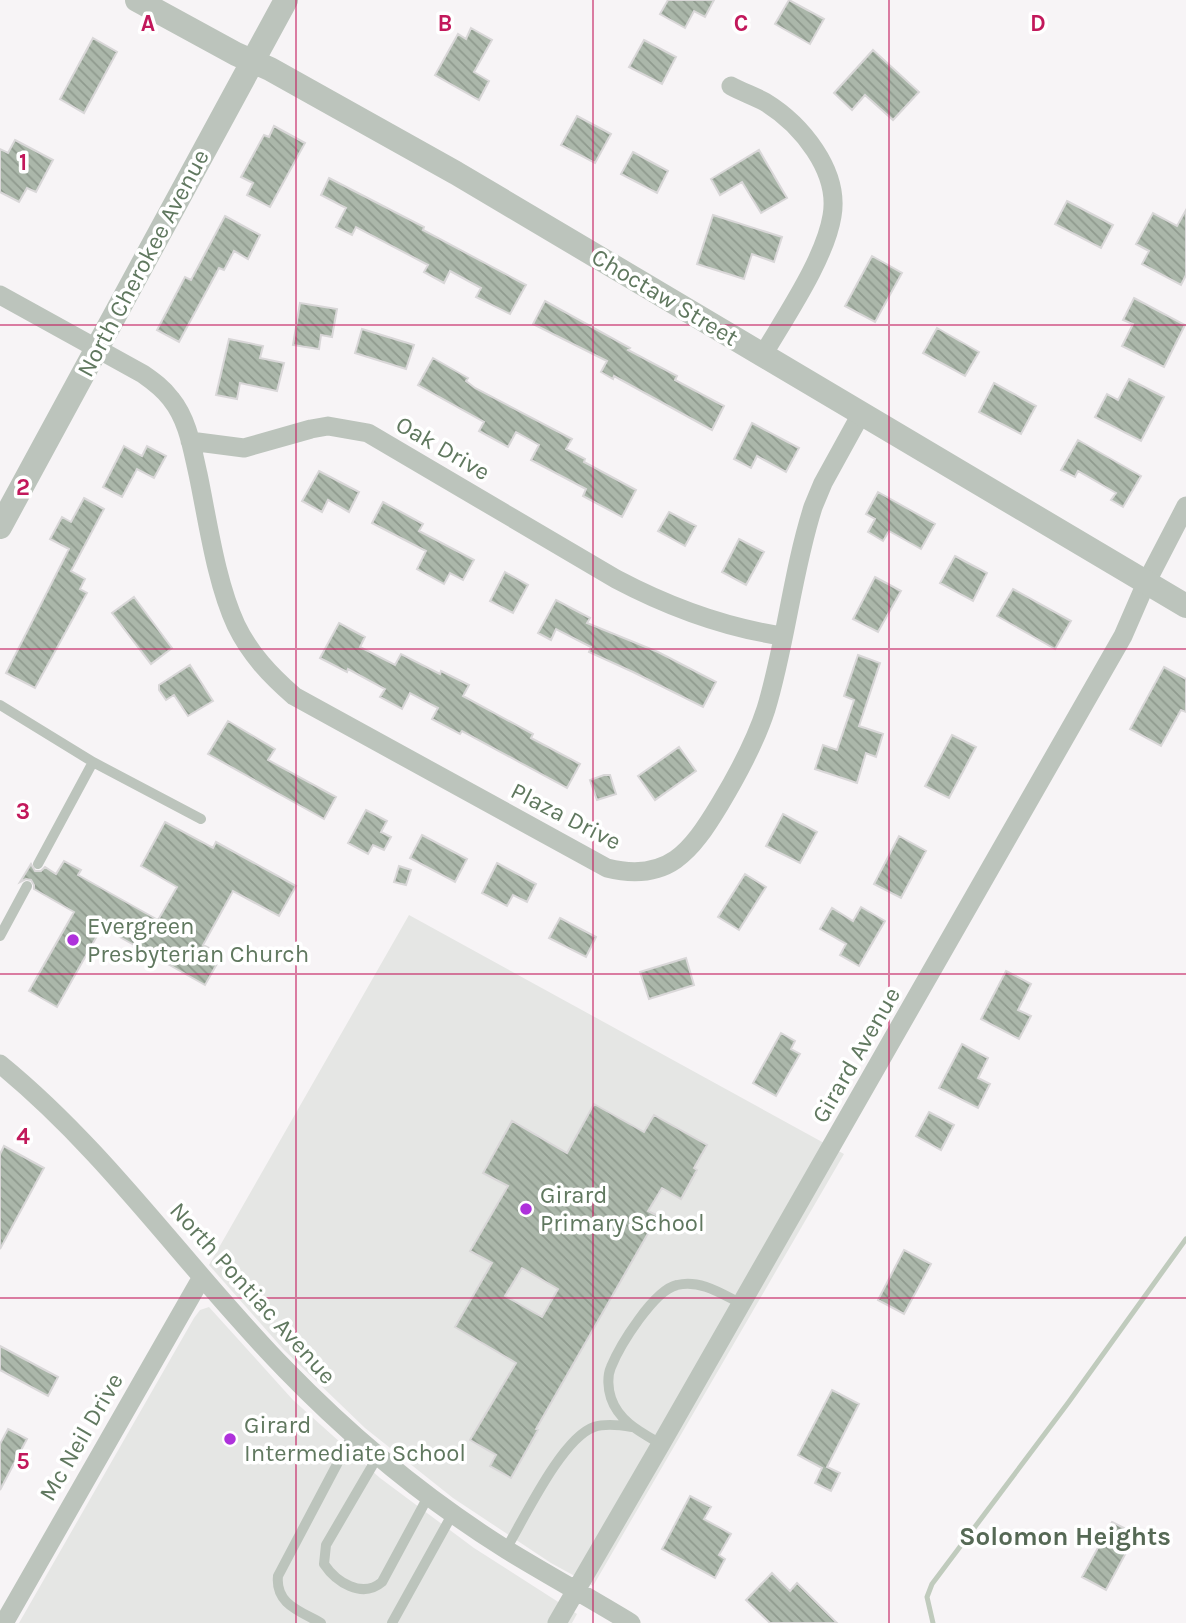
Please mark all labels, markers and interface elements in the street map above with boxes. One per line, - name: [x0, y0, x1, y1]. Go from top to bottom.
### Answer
- text: A: [141, 10, 155, 37]
- text: B: [438, 10, 452, 37]
- text: C: [734, 10, 748, 37]
- text: D: [1030, 10, 1046, 37]
- street label: North Cherokee Avenue: [71, 144, 215, 382]
- text: 1: [19, 149, 27, 176]
- street label: Choctaw Street: [587, 242, 743, 352]
- street label: Oak Drive: [391, 410, 495, 486]
- text: 2: [16, 474, 30, 501]
- street label: Plaza Drive: [506, 776, 626, 856]
- text: 3: [16, 798, 30, 825]
- place label: Evergreen Presbyterian Church: [87, 912, 309, 968]
- marker: Evergreen Presbyterian Church: [65, 932, 81, 948]
- street label: Girard Avenue: [806, 982, 906, 1128]
- text: 4: [16, 1123, 30, 1150]
- place label: Girard Primary School: [540, 1181, 705, 1237]
- street label: North Pontiac Avenue: [164, 1196, 342, 1390]
- marker: Girard Primary School: [518, 1201, 534, 1217]
- street label: Mc Neil Drive: [33, 1368, 129, 1506]
- place label: Girard Intermediate School: [244, 1411, 466, 1467]
- marker: Girard Intermediate School: [222, 1431, 238, 1447]
- text: 5: [16, 1448, 30, 1475]
- district label: Solomon Heights: [959, 1521, 1171, 1552]

